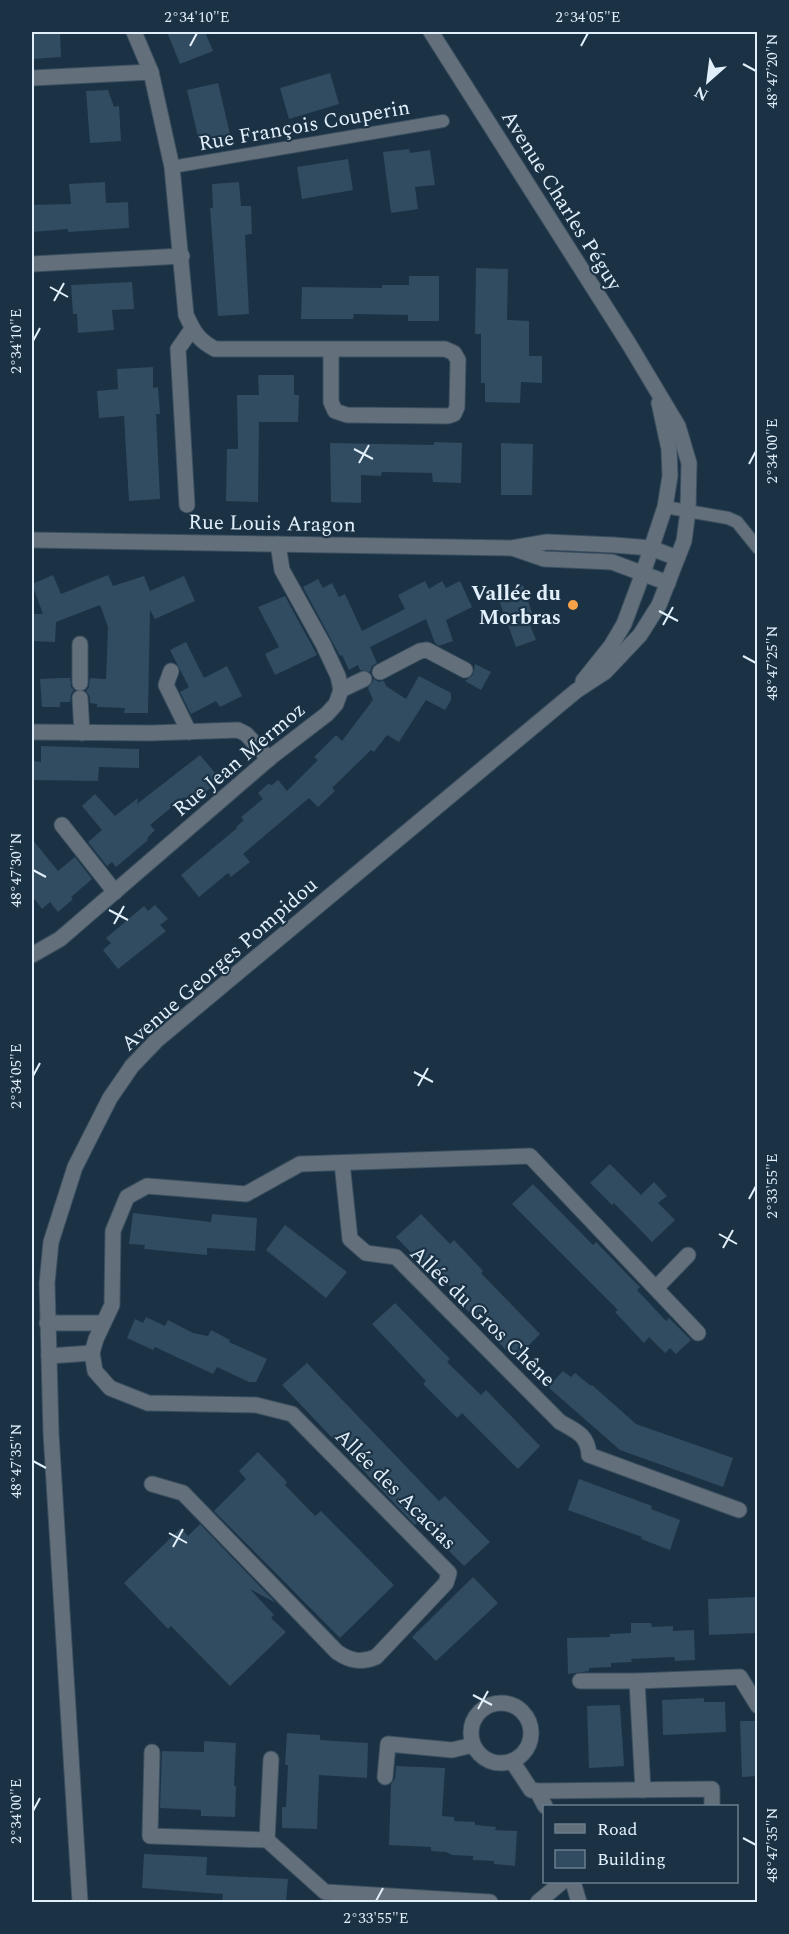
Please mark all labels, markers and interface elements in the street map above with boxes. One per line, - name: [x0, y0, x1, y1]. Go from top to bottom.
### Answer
- text: 2°34'10"E: [164, 6, 230, 29]
- text: 2°34'05"E: [555, 6, 621, 29]
- text: 48°47'20"N: [761, 33, 784, 109]
- north arrow: [678, 51, 738, 111]
- text: N: [690, 80, 713, 107]
- street label: Rue François Couperin: [196, 92, 413, 160]
- street label: Avenue Charles Péguy: [493, 104, 630, 298]
- text: 2°34'10"E: [5, 308, 28, 374]
- text: 2°34'00"E: [761, 418, 784, 484]
- street label: Rue Louis Aragon: [188, 507, 356, 541]
- place label: Vallée du Morbras: [471, 578, 562, 634]
- marker: Vallée du Morbras: [566, 598, 580, 612]
- text: 48°47'25"N: [761, 625, 784, 701]
- street label: Rue Jean Mermoz: [166, 695, 313, 825]
- text: 48°47'30"N: [5, 832, 28, 908]
- street label: Avenue Georges Pompidou: [114, 870, 325, 1059]
- text: 2°34'05"E: [5, 1043, 28, 1109]
- text: 2°33'55"E: [761, 1153, 784, 1219]
- street label: Allée du Gros Chêne: [402, 1238, 563, 1395]
- street label: Allée des Acacias: [327, 1421, 464, 1558]
- text: 48°47'35"N: [5, 1423, 28, 1499]
- text: 2°34'00"E: [5, 1778, 28, 1844]
- legend: [543, 1805, 738, 1883]
- text: 48°47'35"N: [761, 1807, 784, 1883]
- text: Road: [597, 1816, 638, 1843]
- text: Building: [597, 1846, 666, 1873]
- text: 2°33'55"E: [343, 1907, 409, 1930]

